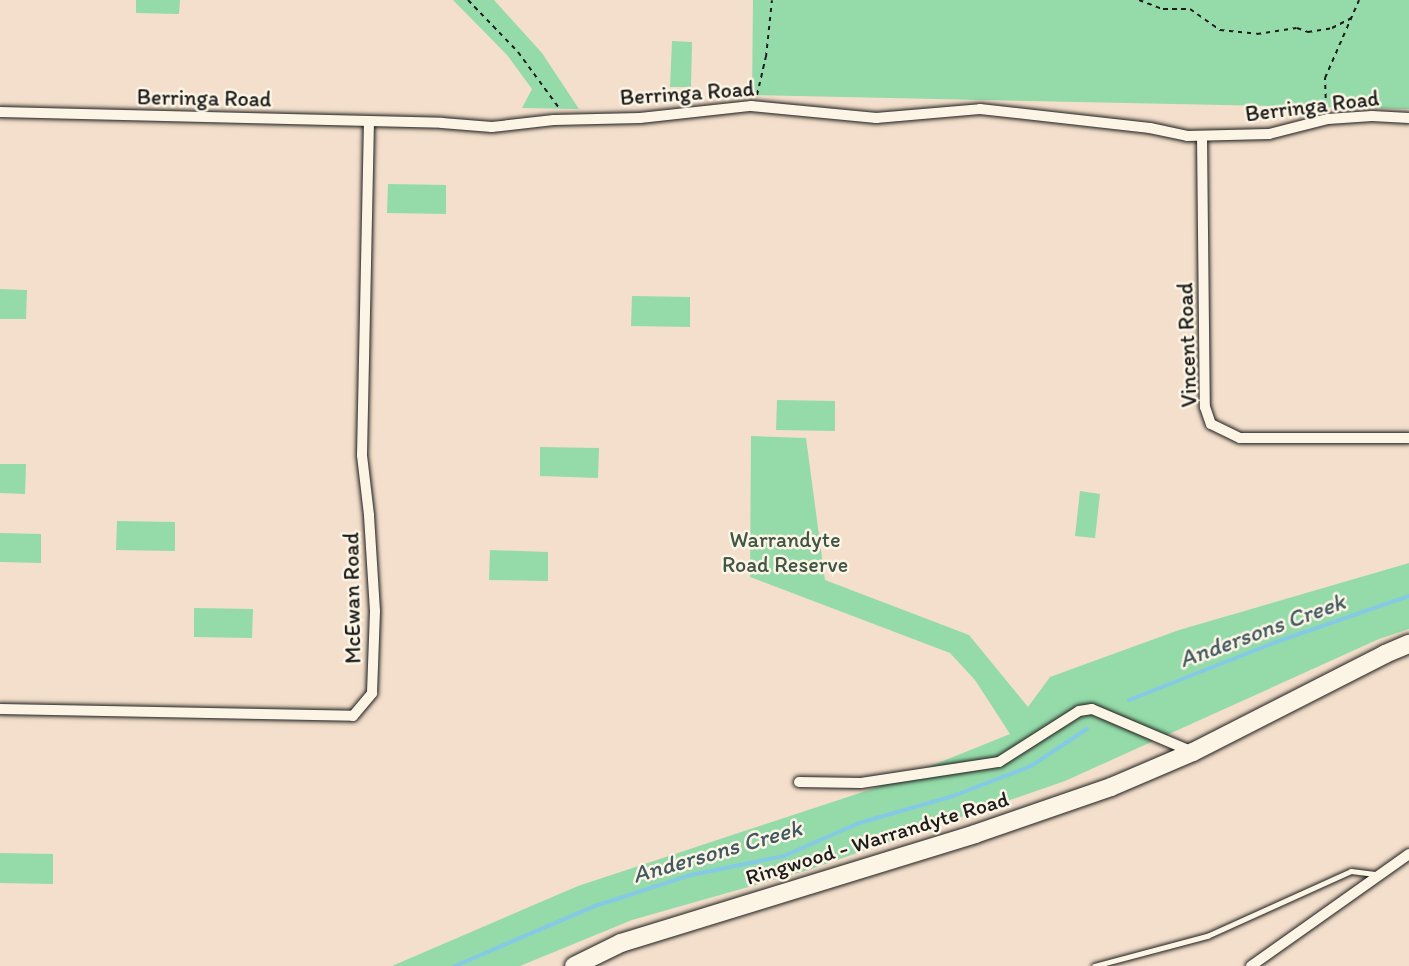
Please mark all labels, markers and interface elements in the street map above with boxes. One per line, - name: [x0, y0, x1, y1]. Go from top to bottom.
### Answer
- street label: Berringa Road: [619, 75, 755, 111]
- street label: Berringa Road: [136, 84, 272, 112]
- street label: Berringa Road: [1243, 85, 1381, 127]
- street label: Vincent Road: [1172, 282, 1202, 408]
- park label: Warrandyte Road Reserve: [722, 526, 848, 578]
- street label: McEwan Road: [338, 532, 366, 664]
- water label: Andersons Creek: [1175, 587, 1349, 673]
- street label: Ringwood - Warrandyte Road: [742, 785, 1012, 891]
- water label: Andersons Creek: [629, 813, 805, 889]

